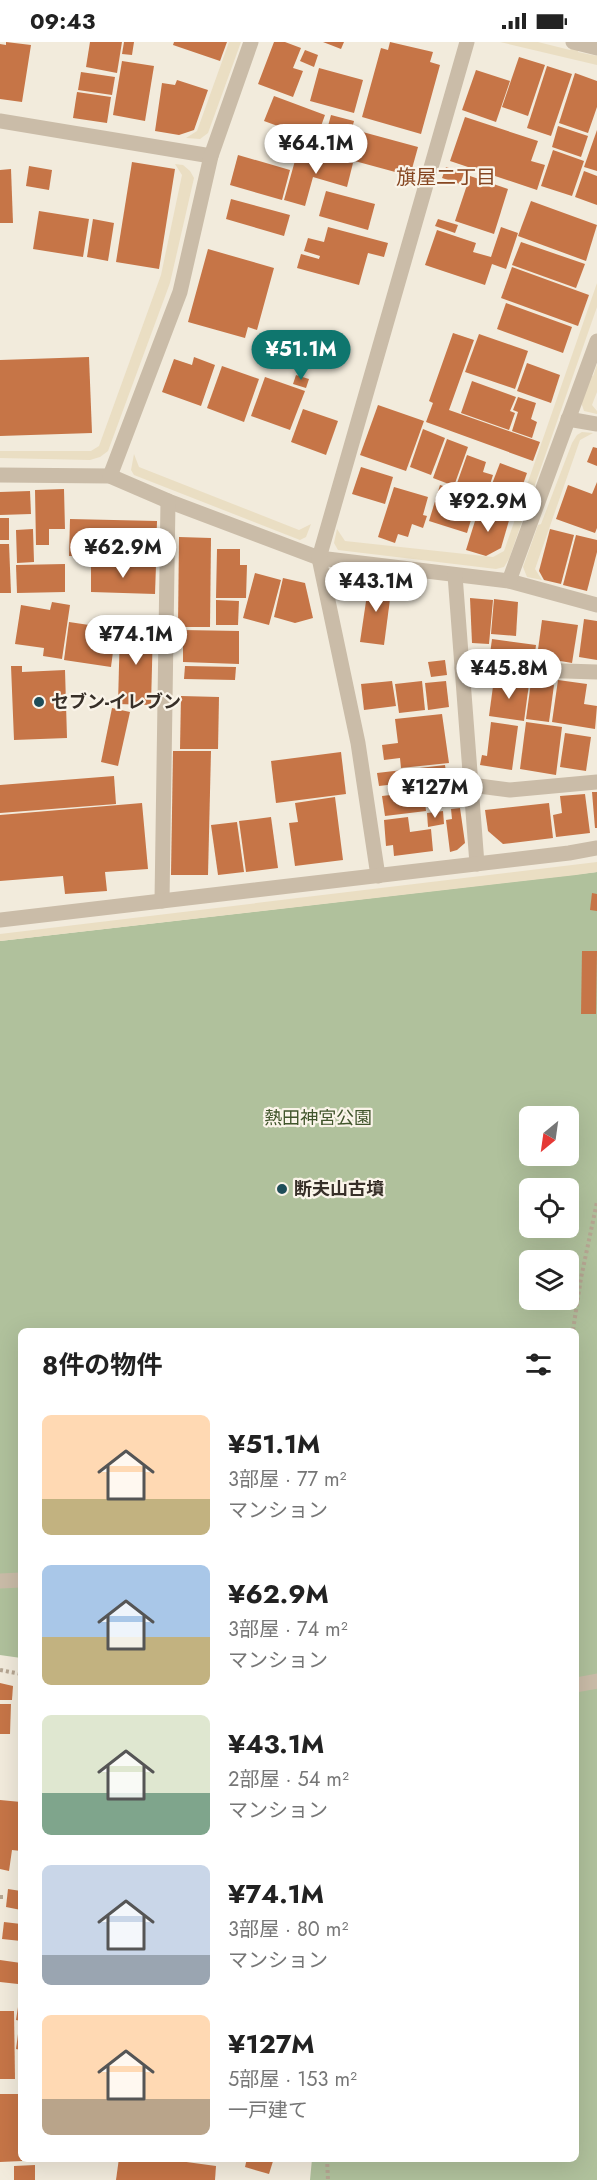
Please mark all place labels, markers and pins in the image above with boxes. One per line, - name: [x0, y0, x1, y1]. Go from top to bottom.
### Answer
- pin: ¥64.1M: [267, 124, 365, 175]
- pin: ¥51.1M: [252, 330, 350, 381]
- pin: ¥92.9M: [439, 482, 537, 533]
- pin: ¥62.9M: [74, 528, 172, 579]
- pin: ¥43.1M: [327, 562, 425, 613]
- pin: ¥74.1M: [87, 615, 185, 666]
- pin: ¥45.8M: [460, 649, 558, 700]
- place label: セブン-イレブン: [51, 689, 181, 715]
- marker: セブン-イレブン: [32, 695, 46, 709]
- pin: ¥127M: [393, 768, 477, 819]
- place label: 断夫山古墳: [294, 1176, 384, 1202]
- marker: 断夫山古墳: [275, 1182, 289, 1196]

